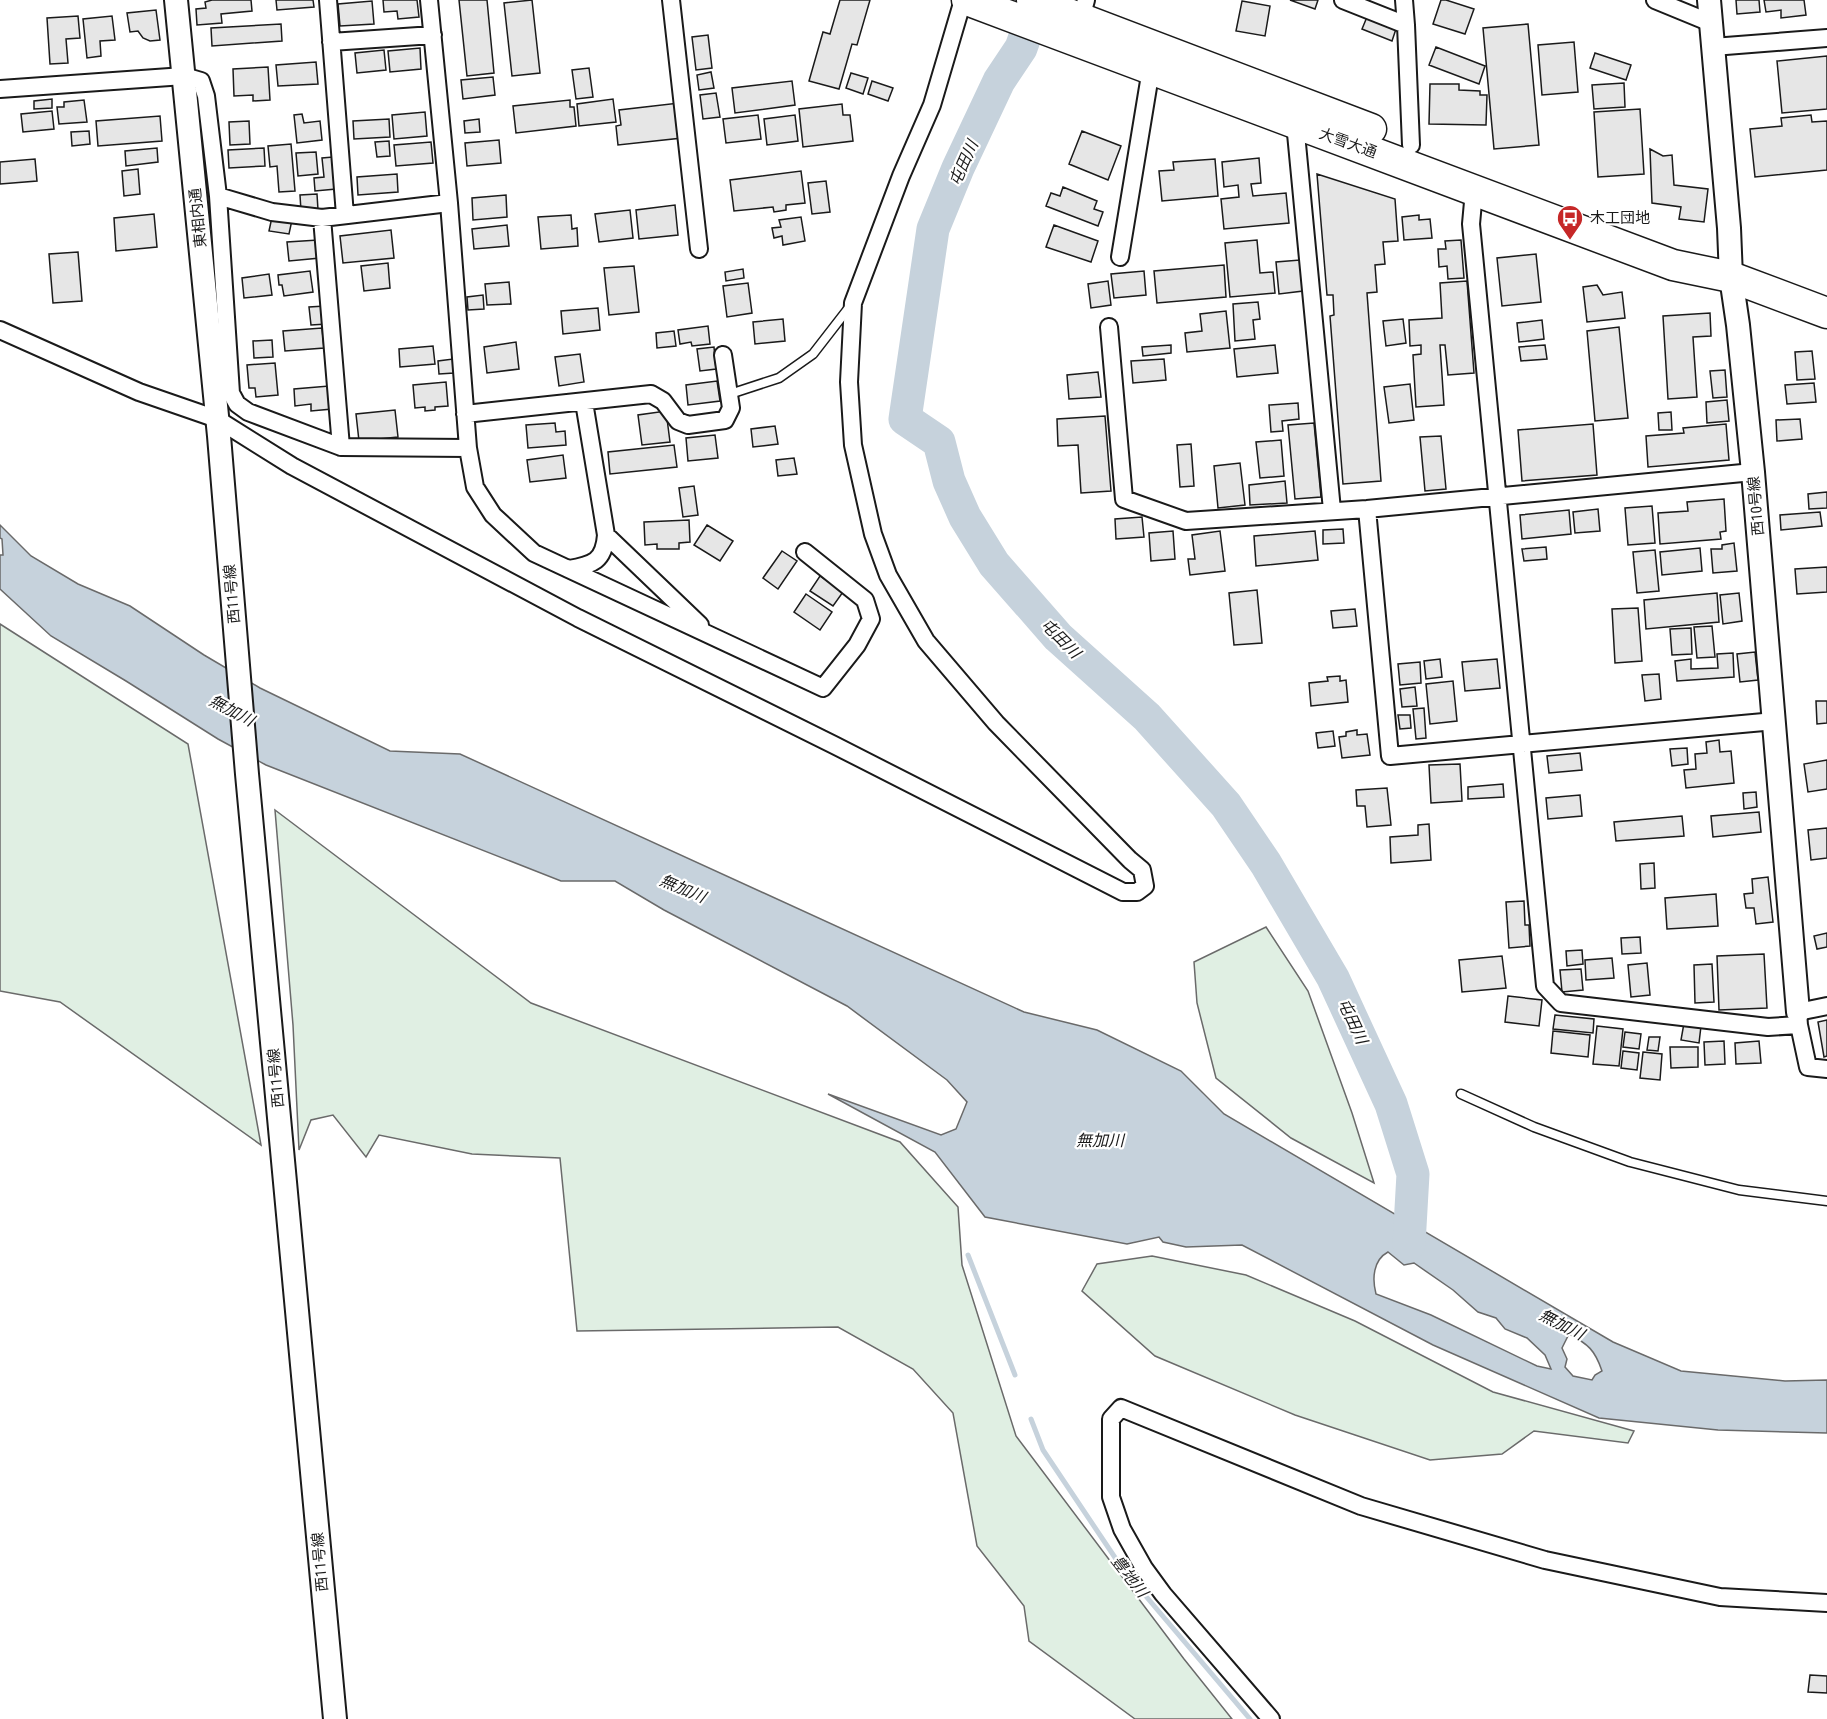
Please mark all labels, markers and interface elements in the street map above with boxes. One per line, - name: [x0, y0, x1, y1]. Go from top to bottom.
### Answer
- street label: 大雪大通: [1317, 124, 1379, 162]
- water label: 屯田川: [945, 136, 983, 189]
- street label: 東相内通: [186, 187, 210, 249]
- bus stop icon: 木工団地: [1555, 203, 1585, 241]
- place label: 木工団地: [1590, 209, 1650, 227]
- street label: 西10号線: [1744, 475, 1768, 537]
- street label: 西11号線: [220, 563, 244, 625]
- water label: 屯田川: [1037, 615, 1086, 663]
- water label: 無加川: [206, 691, 259, 731]
- water label: 無加川: [657, 870, 710, 907]
- water label: 屯田川: [1334, 995, 1372, 1049]
- street label: 西11号線: [264, 1047, 288, 1109]
- water label: 無加川: [1076, 1131, 1126, 1150]
- water label: 無加川: [1536, 1305, 1589, 1345]
- street label: 西11号線: [308, 1531, 332, 1593]
- water label: 豊地川: [1107, 1552, 1153, 1603]

